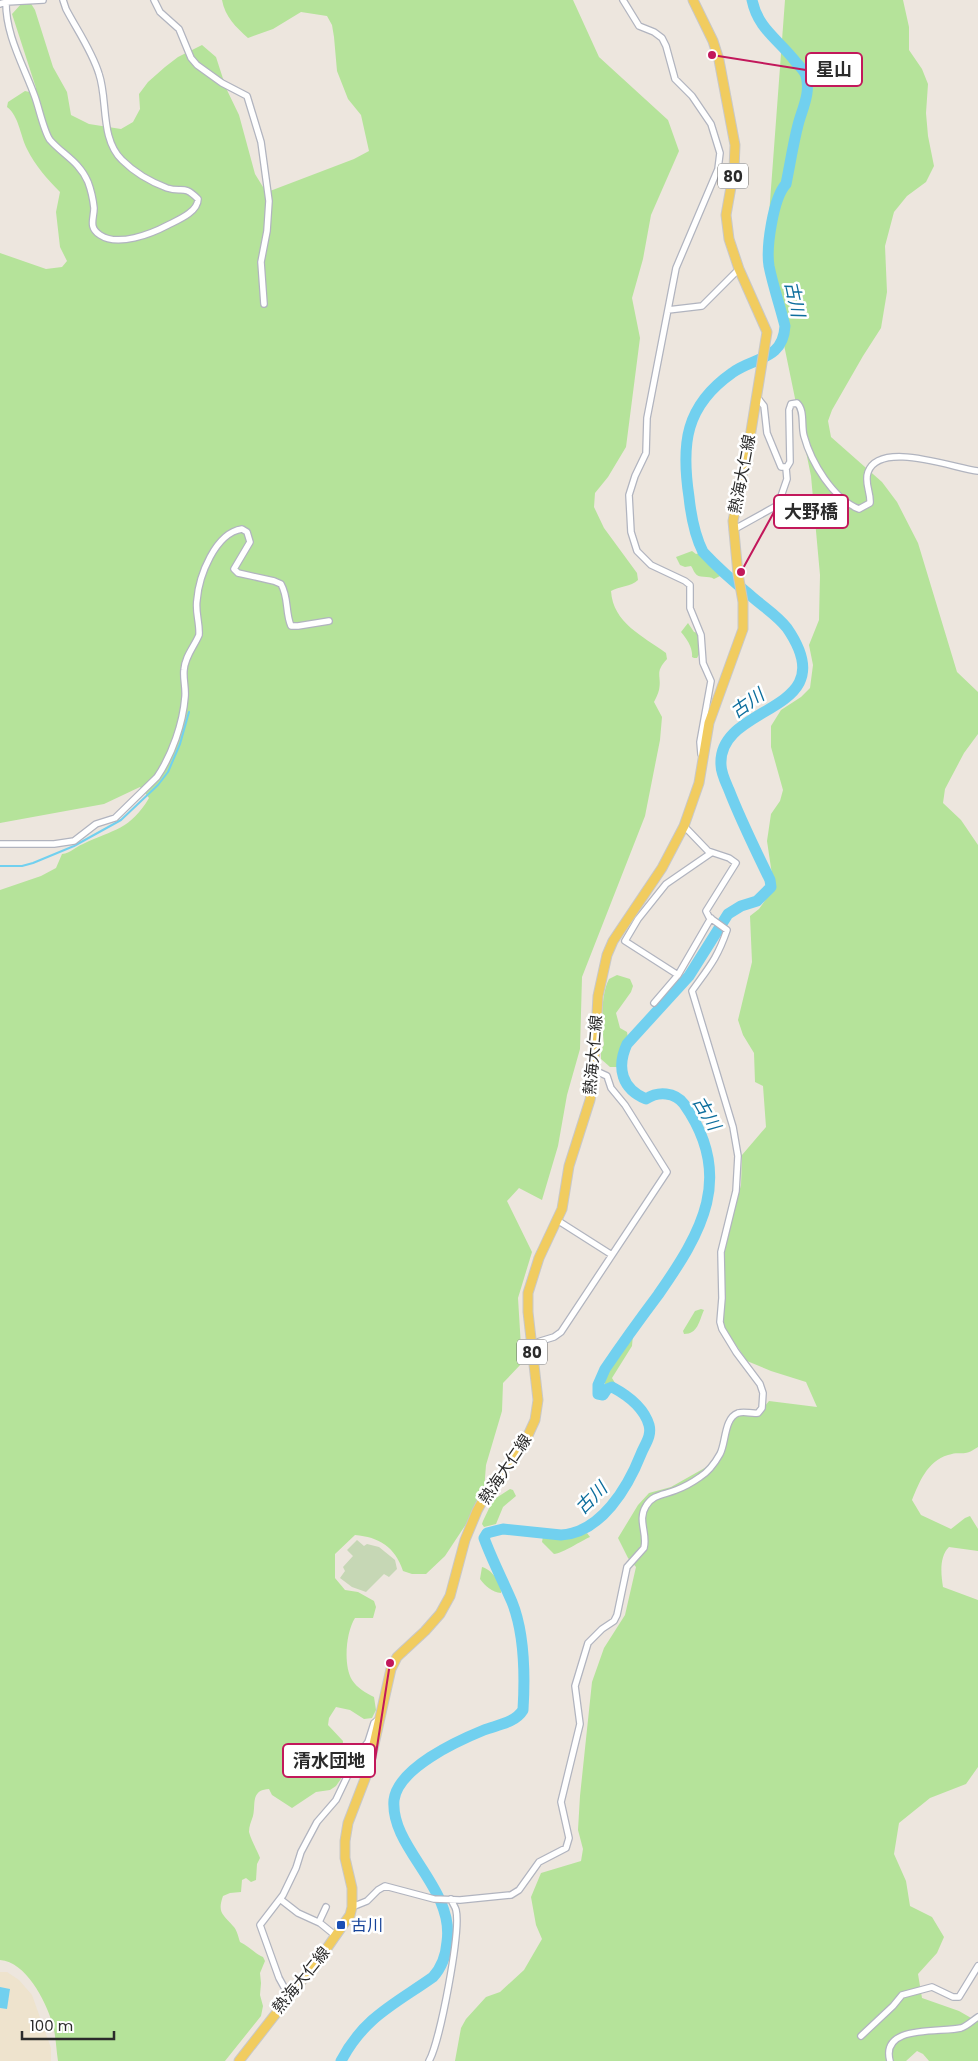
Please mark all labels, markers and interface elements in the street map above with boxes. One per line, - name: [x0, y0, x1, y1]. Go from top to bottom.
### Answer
- callout: 星山: [806, 53, 862, 86]
- text: 星山: [816, 57, 852, 82]
- road number: 80: [718, 164, 748, 188]
- water label: 古川: [779, 279, 811, 321]
- street label: 熱海大仁線: [723, 433, 761, 515]
- callout: 大野橋: [774, 495, 848, 528]
- text: 大野橋: [784, 499, 838, 524]
- water label: 古川: [725, 681, 771, 724]
- street label: 熱海大仁線: [578, 1014, 608, 1096]
- water label: 古川: [687, 1091, 728, 1137]
- road number: 80: [517, 1340, 547, 1364]
- street label: 熱海大仁線: [473, 1429, 537, 1509]
- water label: 古川: [569, 1475, 614, 1520]
- callout: 清水団地: [283, 1744, 375, 1777]
- text: 清水団地: [293, 1748, 365, 1773]
- place label: 古川: [351, 1914, 383, 1937]
- marker: 古川: [335, 1919, 347, 1931]
- street label: 熱海大仁線: [267, 1942, 335, 2018]
- scale bar: [22, 2008, 115, 2040]
- text: 100 m: [30, 2015, 73, 2036]

